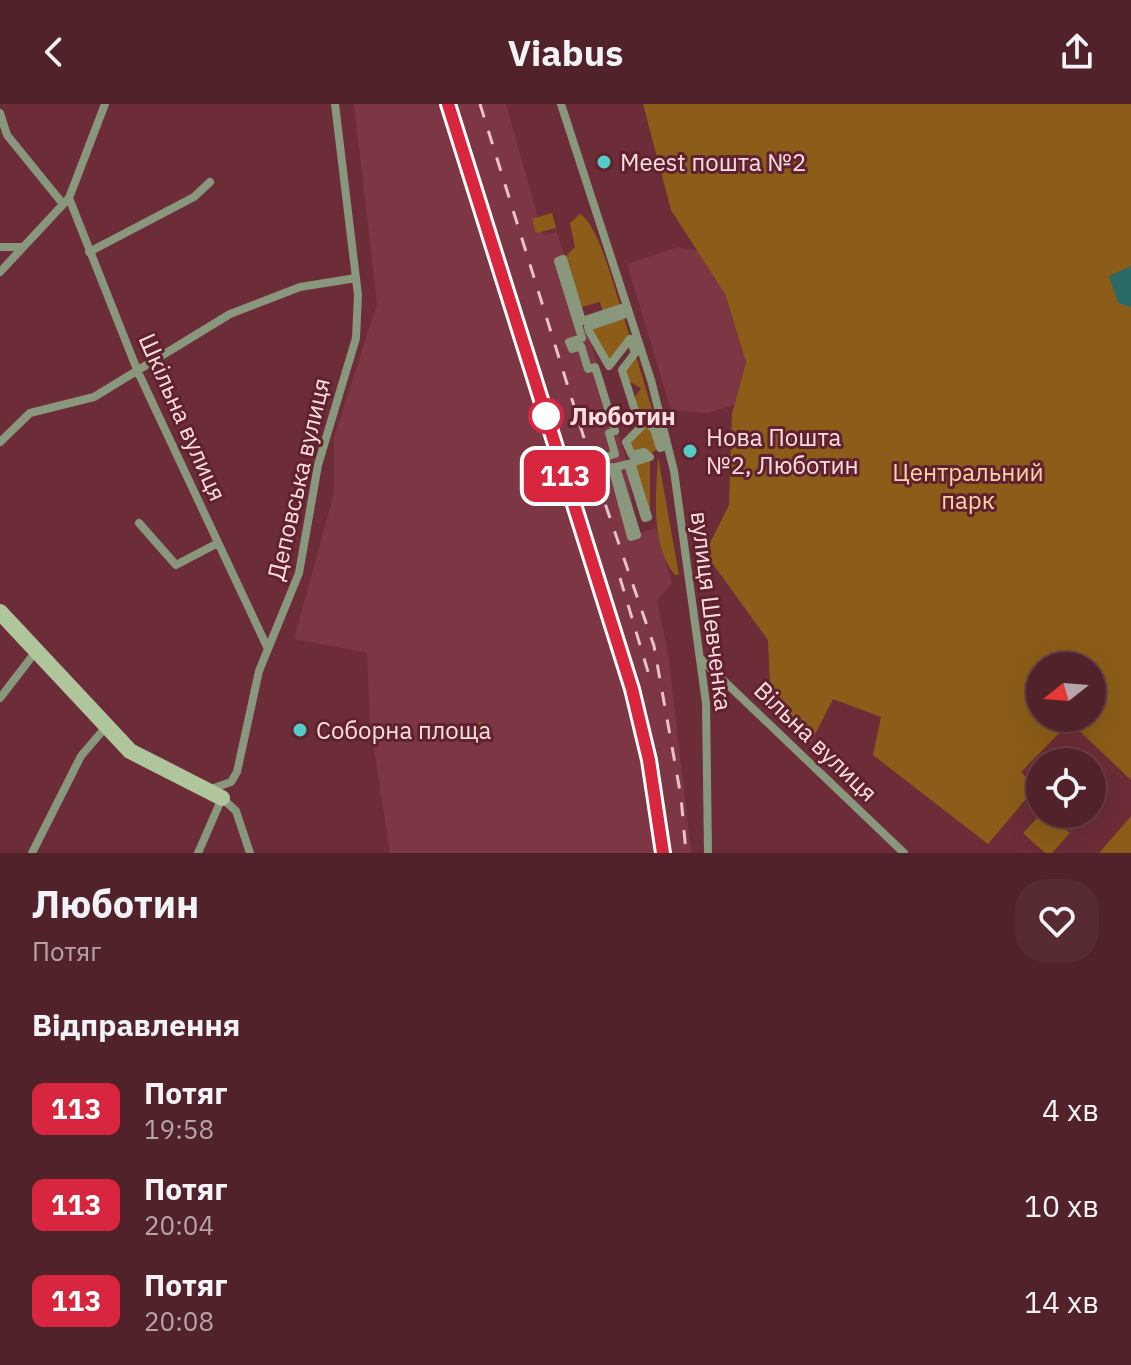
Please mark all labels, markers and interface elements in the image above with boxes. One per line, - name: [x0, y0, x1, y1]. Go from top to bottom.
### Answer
- text: Viabus: [508, 29, 623, 76]
- icon: back: [32, 30, 76, 74]
- icon: share: [1055, 30, 1099, 74]
- place label: Meest пошта №2: [620, 146, 806, 178]
- marker: Meest пошта №2: [595, 153, 613, 171]
- street label: Шкільна вулиця: [132, 328, 234, 506]
- street label: Деповська вулиця: [259, 375, 337, 583]
- marker: Люботин: [529, 399, 563, 433]
- place label: Люботин: [570, 400, 676, 432]
- place label: Нова Пошта №2, Люботин: [706, 421, 859, 481]
- marker: Нова Пошта №2, Люботин: [681, 442, 699, 460]
- line badge: 113: [519, 450, 611, 502]
- park label: Центральний парк: [892, 456, 1044, 516]
- text: 113: [540, 457, 590, 494]
- street label: вулиця Шевченка: [684, 509, 740, 713]
- north arrow: [1026, 652, 1106, 732]
- map controls: [1026, 652, 1106, 828]
- street label: Вільна вулиця: [747, 674, 885, 808]
- place label: Соборна площа: [316, 714, 492, 746]
- marker: Соборна площа: [291, 721, 309, 739]
- button: locate: [1026, 748, 1106, 828]
- text: Люботин: [32, 879, 199, 928]
- button: heart: [1015, 879, 1099, 963]
- text: Потяг: [32, 934, 102, 968]
- text: Відправлення: [32, 1005, 240, 1044]
- text: Потяг: [144, 1073, 228, 1112]
- text: 113: [51, 1090, 101, 1127]
- text: 4 хв: [1042, 1090, 1099, 1129]
- text: 19:58: [144, 1112, 214, 1146]
- text: Потяг: [144, 1169, 228, 1208]
- text: 113: [51, 1186, 101, 1223]
- text: 10 хв: [1024, 1186, 1099, 1225]
- text: 20:04: [144, 1208, 214, 1242]
- text: Потяг: [144, 1265, 228, 1304]
- text: 113: [51, 1282, 101, 1319]
- text: 14 хв: [1024, 1282, 1099, 1321]
- text: 20:08: [144, 1304, 214, 1338]

